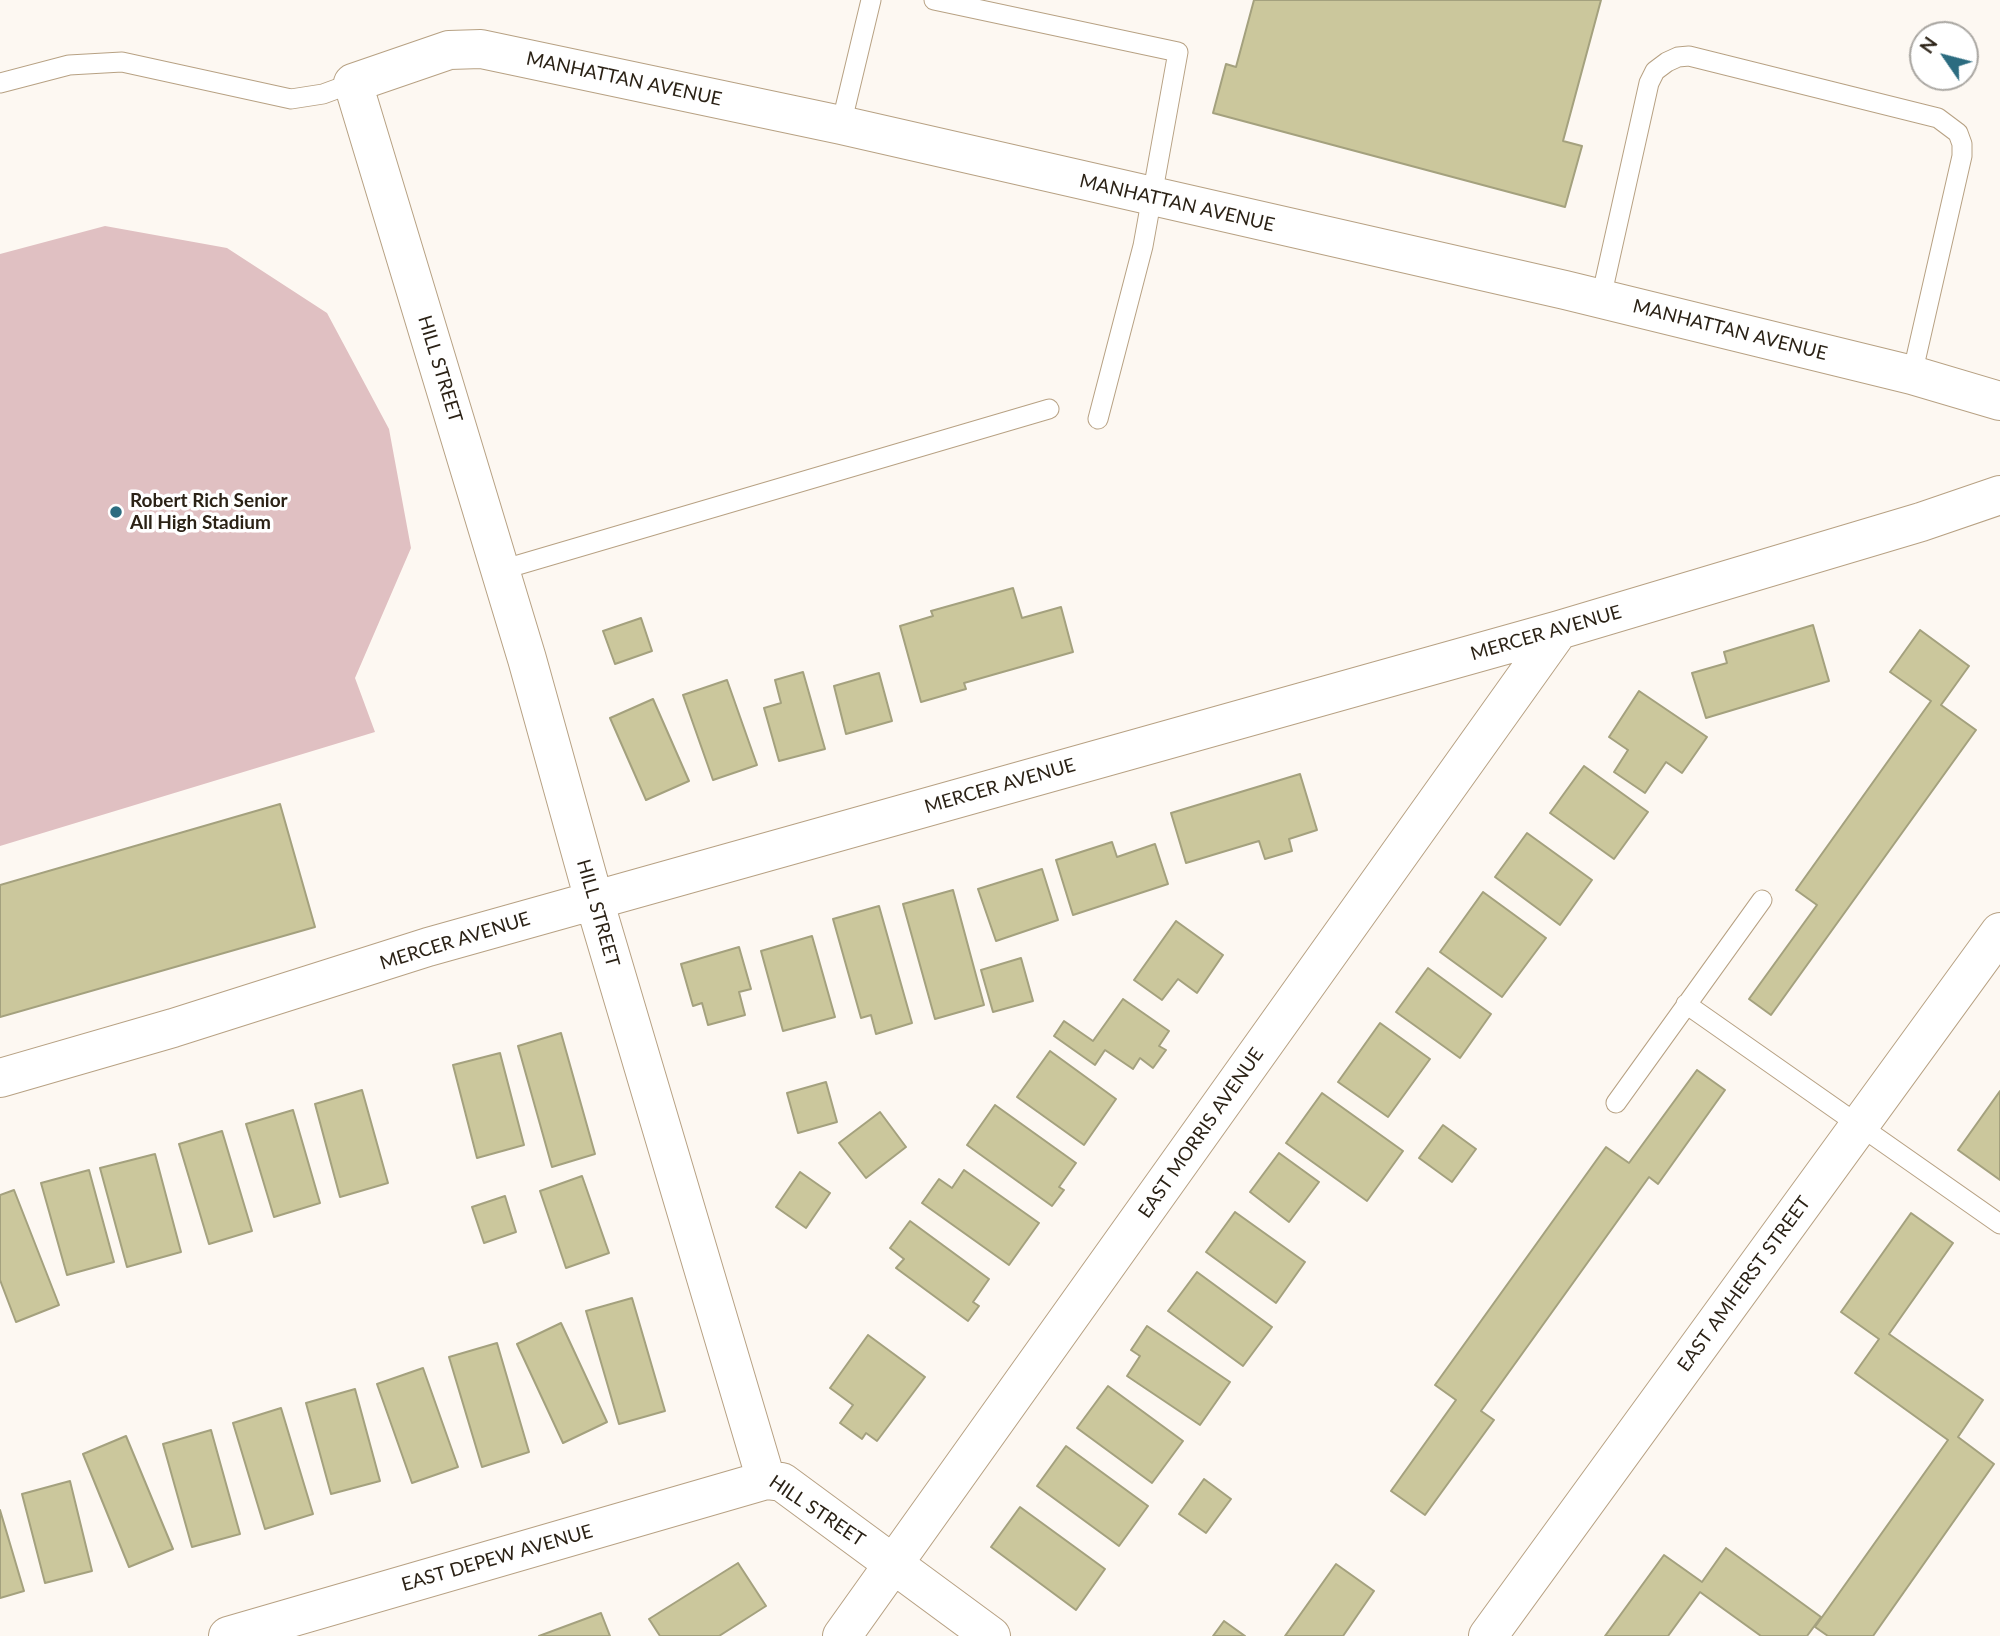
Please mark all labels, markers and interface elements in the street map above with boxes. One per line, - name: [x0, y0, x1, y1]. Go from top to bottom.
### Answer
- north arrow: [1909, 21, 1979, 91]
- text: N: [1914, 32, 1942, 57]
- street label: MANHATTAN AVENUE: [524, 47, 724, 111]
- street label: MANHATTAN AVENUE: [1077, 169, 1277, 237]
- street label: MANHATTAN AVENUE: [1630, 295, 1830, 365]
- street label: HILL STREET: [413, 313, 467, 425]
- place label: Robert Rich Senior All High Stadium: [130, 490, 288, 534]
- marker: Robert Rich Senior All High Stadium: [108, 504, 124, 520]
- street label: MERCER AVENUE: [1468, 601, 1624, 665]
- street label: MERCER AVENUE: [922, 754, 1078, 818]
- street label: HILL STREET: [572, 857, 624, 969]
- street label: MERCER AVENUE: [377, 907, 533, 975]
- street label: EAST MORRIS AVENUE: [1134, 1044, 1268, 1222]
- street label: EAST AMHERST STREET: [1673, 1192, 1815, 1376]
- street label: HILL STREET: [765, 1471, 869, 1551]
- street label: EAST DEPEW AVENUE: [399, 1520, 595, 1596]

